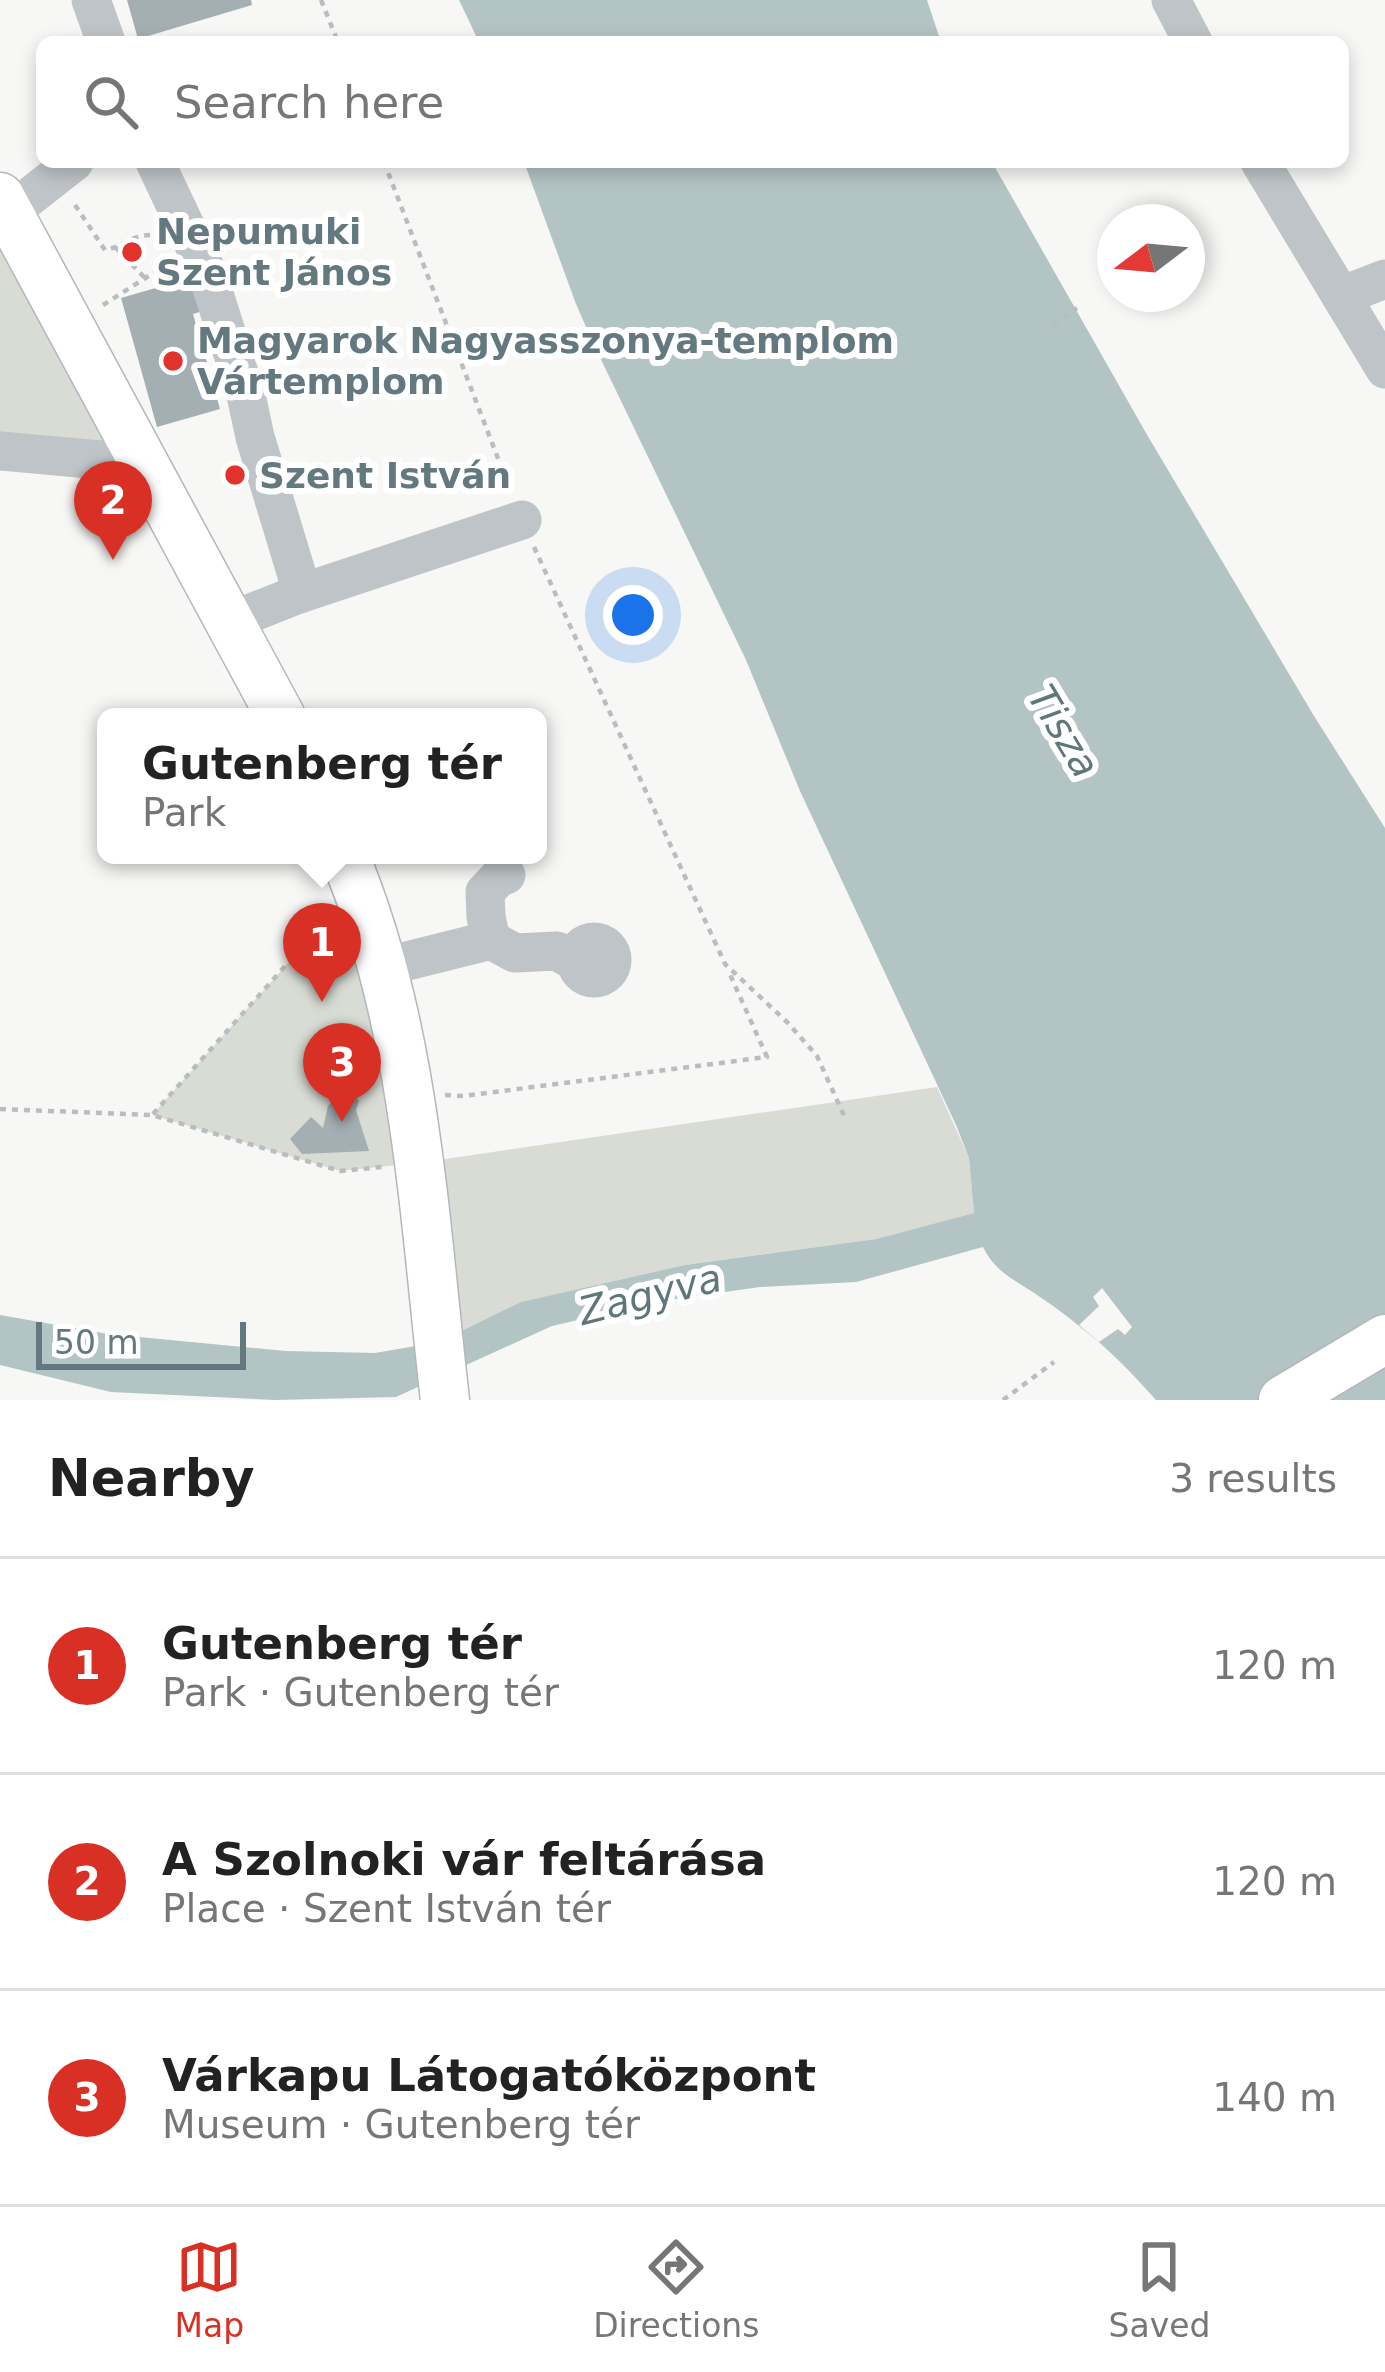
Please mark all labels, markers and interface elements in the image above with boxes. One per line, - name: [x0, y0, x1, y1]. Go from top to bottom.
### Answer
- search box: [36, 36, 1349, 168]
- icon: search: [78, 69, 144, 135]
- text: Search here: [174, 76, 444, 129]
- north arrow: [1097, 204, 1205, 312]
- place label: Nepumuki Szent János: [156, 211, 392, 293]
- marker: Nepumuki Szent János: [119, 239, 145, 265]
- place label: Magyarok Nagyasszonya-templom Vártemplom: [197, 320, 894, 402]
- marker: Magyarok Nagyasszonya-templom Vártemplom: [160, 348, 186, 374]
- place label: Szent István: [259, 455, 511, 496]
- pin: 2: [74, 461, 152, 560]
- marker: Szent István: [222, 462, 248, 488]
- your location: [603, 585, 663, 645]
- water label: Tisza: [1019, 677, 1108, 785]
- popup: [97, 708, 547, 864]
- text: Gutenberg tér: [142, 737, 502, 790]
- text: Park: [142, 790, 226, 835]
- pin: 1: [283, 903, 361, 1002]
- pin: 3: [303, 1023, 381, 1122]
- water label: Zagyva: [573, 1255, 726, 1334]
- scale bar: [36, 1316, 246, 1369]
- text: 50 m: [54, 1323, 139, 1362]
- text: Nearby: [48, 1449, 255, 1508]
- text: 3 results: [1169, 1456, 1337, 1501]
- text: Gutenberg tér: [162, 1617, 522, 1670]
- text: 1: [73, 1643, 101, 1688]
- text: 120 m: [1212, 1643, 1337, 1688]
- text: Park · Gutenberg tér: [162, 1670, 559, 1715]
- text: A Szolnoki vár feltárása: [162, 1833, 766, 1886]
- text: 2: [73, 1859, 101, 1904]
- text: 120 m: [1212, 1859, 1337, 1904]
- text: Place · Szent István tér: [162, 1886, 611, 1931]
- text: Várkapu Látogatóközpont: [162, 2049, 816, 2102]
- text: 3: [73, 2075, 101, 2120]
- text: 140 m: [1212, 2075, 1337, 2120]
- text: Museum · Gutenberg tér: [162, 2102, 640, 2147]
- tab: Map: [175, 2234, 244, 2345]
- tab: Directions: [593, 2234, 759, 2345]
- tab: Saved: [1109, 2234, 1210, 2345]

